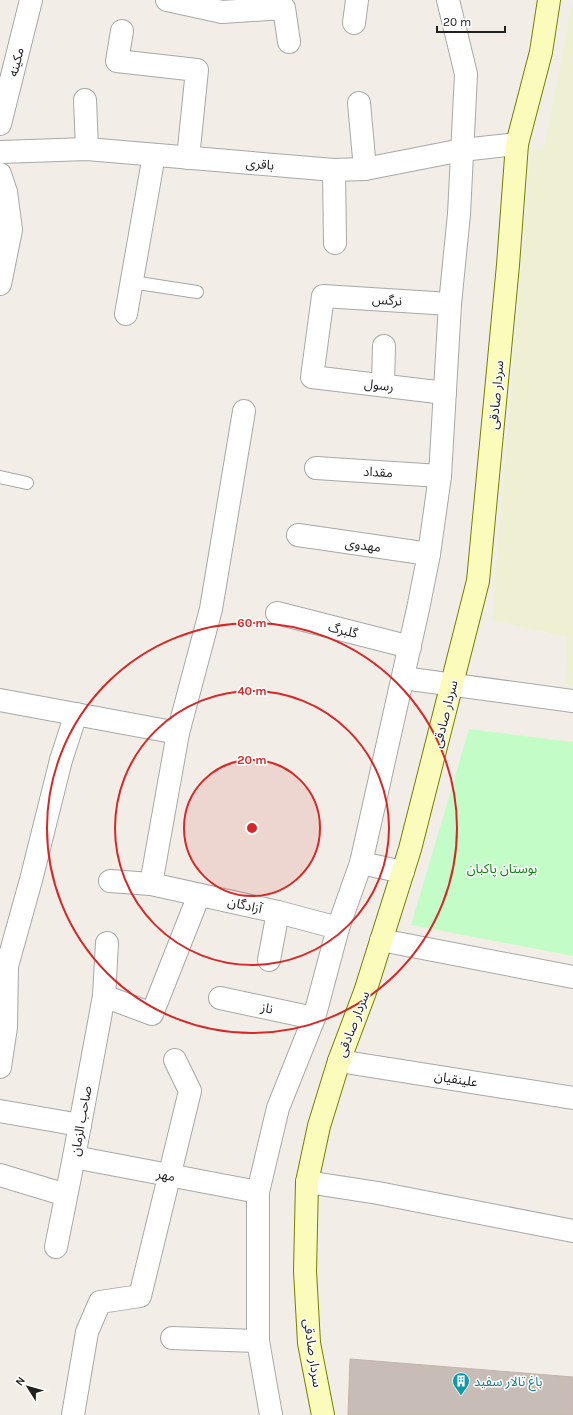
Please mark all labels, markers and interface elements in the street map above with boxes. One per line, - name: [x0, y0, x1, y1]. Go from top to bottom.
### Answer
- scale bar: [437, 8, 505, 34]
- text: 20 m: [443, 15, 471, 29]
- street label: مکینه: [5, 46, 27, 78]
- street label: باقری: [245, 155, 275, 174]
- street label: نرگس: [371, 291, 402, 310]
- street label: سردار صادقی: [486, 360, 507, 430]
- street label: رسول: [363, 376, 395, 395]
- street label: مقداد: [363, 464, 393, 480]
- street label: مهدوی: [344, 535, 382, 556]
- text: 60 m: [237, 616, 267, 630]
- street label: گلبرگ: [327, 619, 360, 641]
- street label: سردار صادقی: [429, 679, 462, 750]
- text: 40 m: [237, 684, 267, 698]
- text: 20 m: [237, 753, 267, 767]
- centre of rings: [245, 821, 259, 835]
- park label: بوستان پاکبان: [467, 861, 537, 878]
- street label: آزادگان: [226, 894, 265, 917]
- street label: سردار صادقی: [334, 989, 373, 1059]
- street label: ناز: [259, 999, 274, 1017]
- street label: علینقیان: [433, 1068, 479, 1091]
- street label: صاحب الزمان: [67, 1084, 96, 1157]
- street label: مهر: [154, 1166, 177, 1185]
- street label: سردار صادقی: [300, 1318, 325, 1388]
- north arrow: [8, 1367, 48, 1407]
- building icon: باغ تالار سفید: [451, 1371, 471, 1396]
- text: N: [13, 1374, 28, 1388]
- place label: باغ تالار سفید: [474, 1374, 542, 1392]

